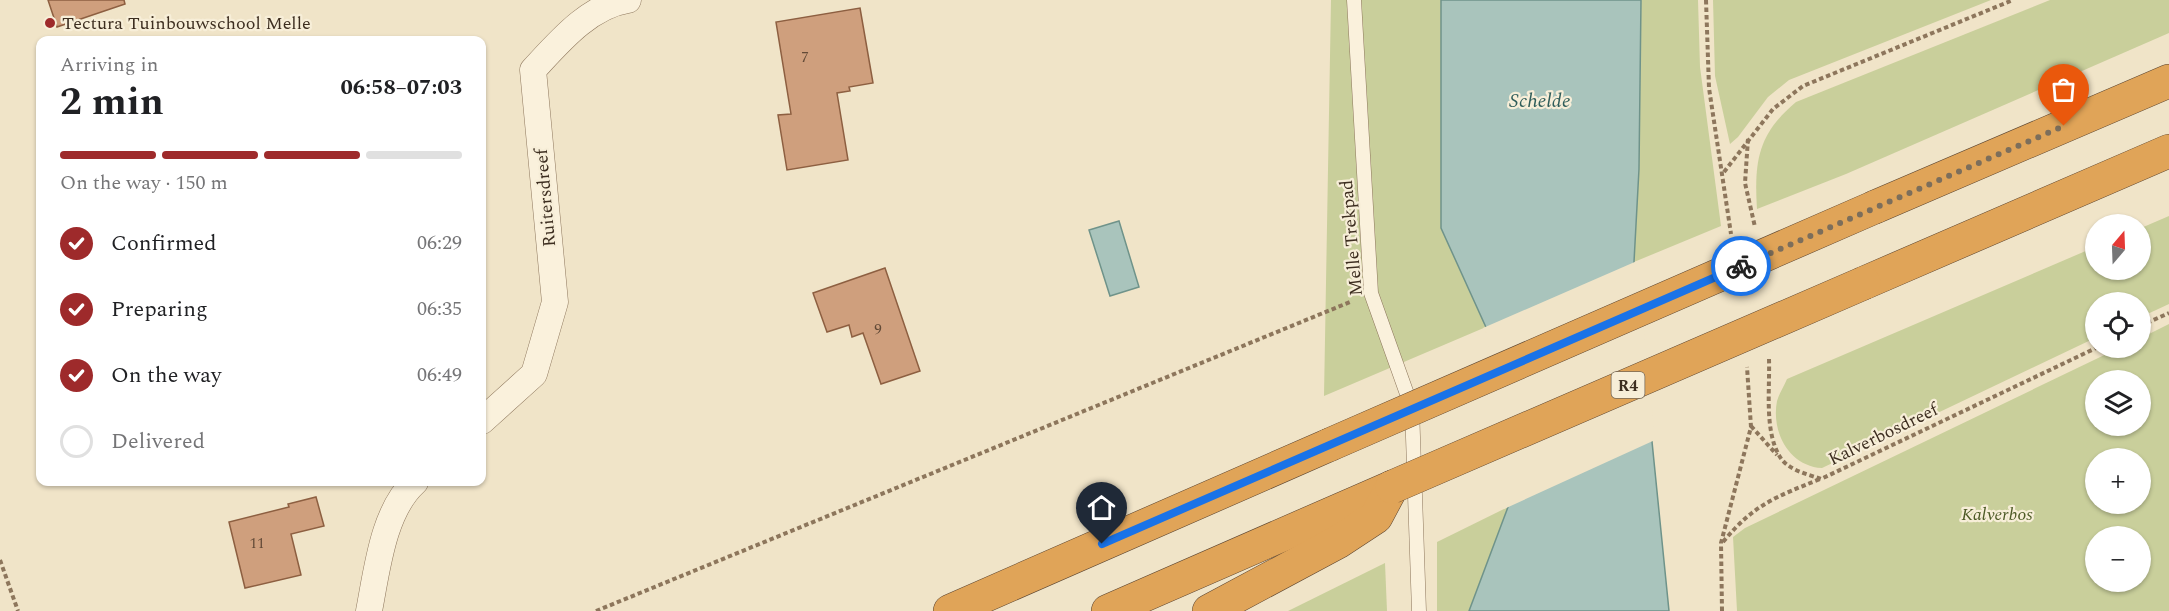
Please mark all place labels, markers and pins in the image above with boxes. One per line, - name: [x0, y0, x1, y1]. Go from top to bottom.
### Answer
- place label: Tectura Tuinbouwschool Melle: [62, 10, 311, 37]
- marker: Tectura Tuinbouwschool Melle: [43, 16, 57, 30]
- pin: [2038, 64, 2089, 126]
- pin: [1076, 482, 1127, 544]

